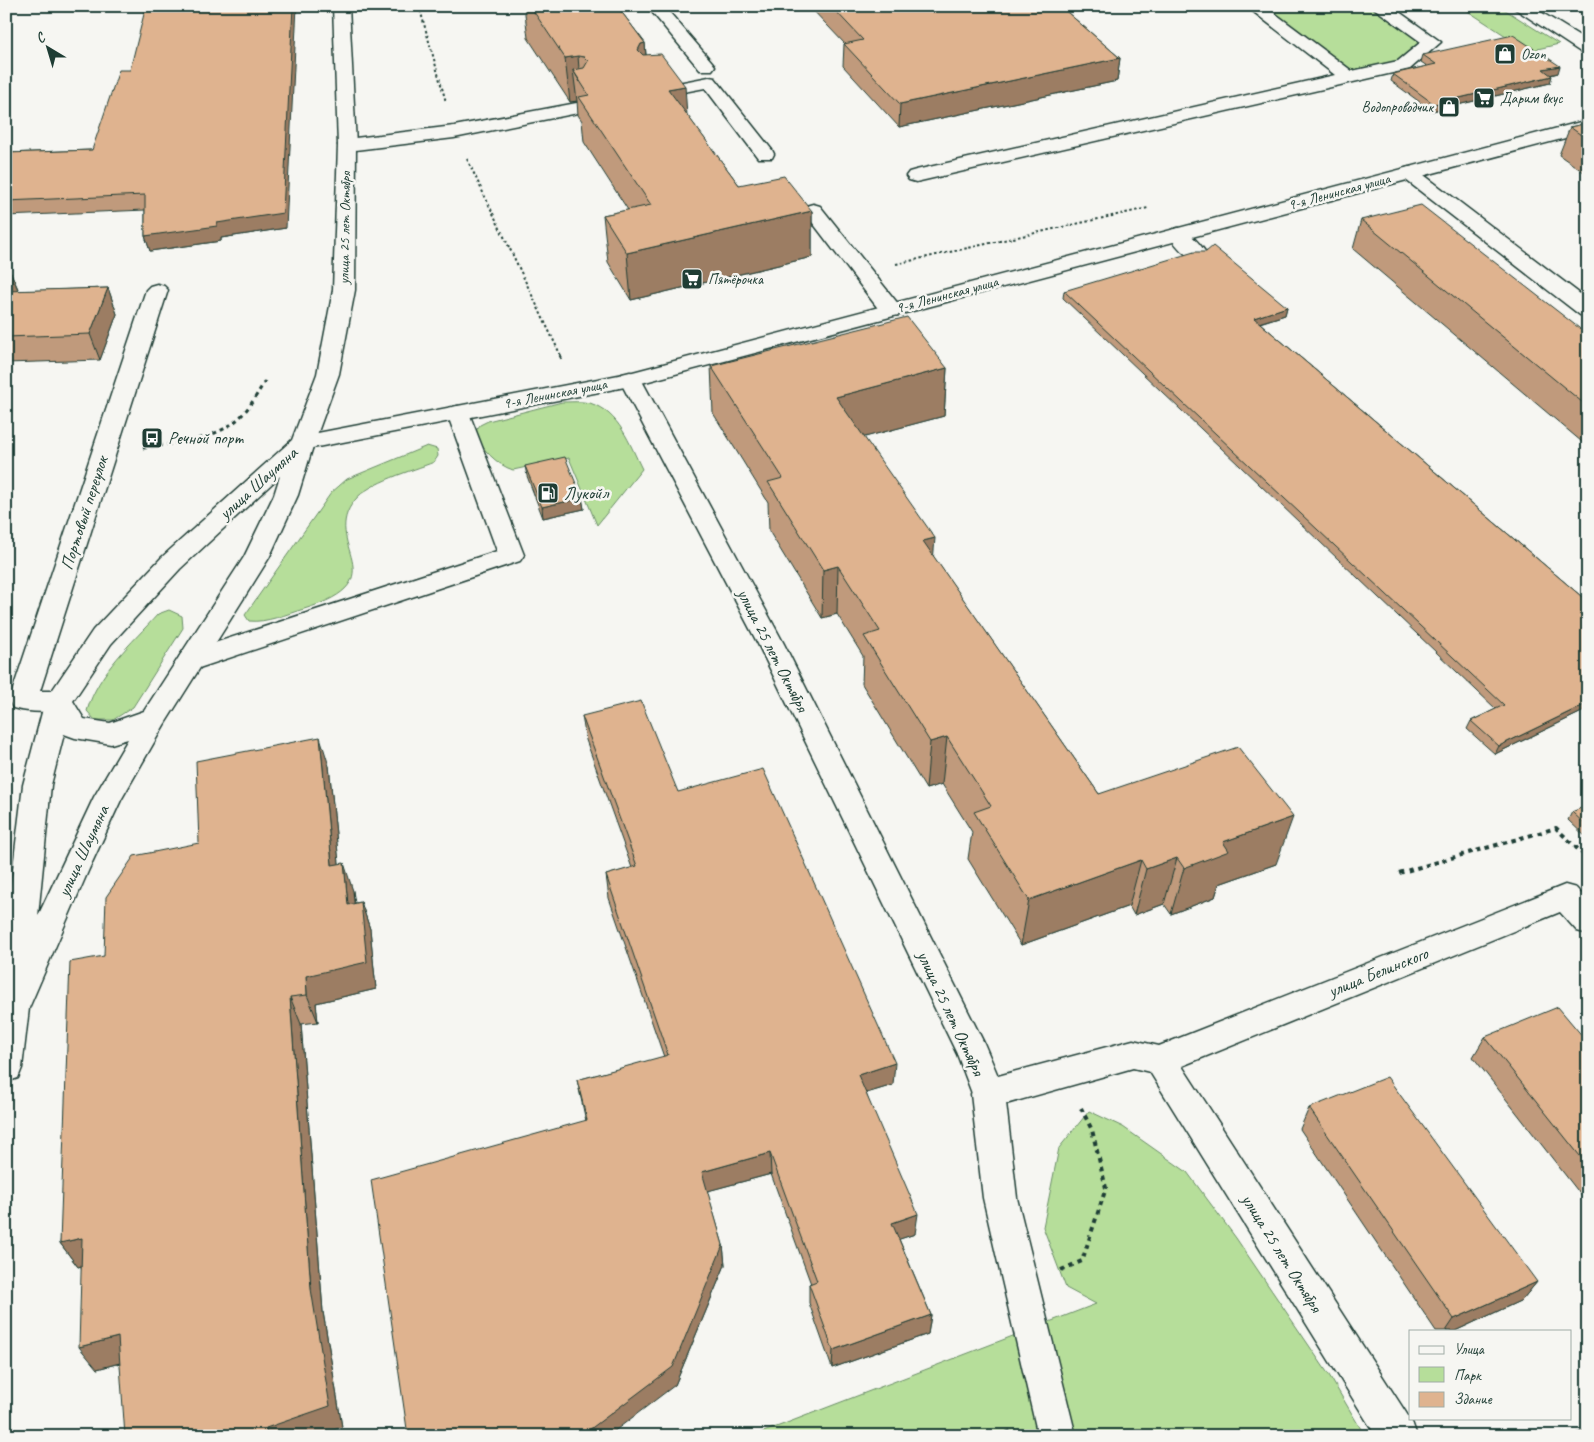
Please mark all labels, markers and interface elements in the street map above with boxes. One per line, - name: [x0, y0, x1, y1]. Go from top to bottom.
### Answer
- north arrow: [22, 22, 72, 72]
- text: С: [32, 28, 50, 47]
- shop icon: Ozon: [1493, 42, 1517, 66]
- place label: Ozon: [1521, 45, 1546, 64]
- supermarket icon: Дарим вкус: [1472, 86, 1496, 110]
- place label: Дарим вкус: [1500, 89, 1563, 108]
- shop icon: Водопроводчик: [1437, 95, 1461, 119]
- place label: Водопроводчик: [1362, 98, 1434, 117]
- street label: 9-я Ленинская улица: [1286, 169, 1393, 215]
- street label: улица 25 лет Октября: [335, 170, 356, 285]
- supermarket icon: Пятёрочка: [680, 267, 704, 291]
- place label: Пятёрочка: [708, 270, 764, 289]
- street label: 9-я Ленинская улица: [894, 272, 1001, 318]
- street label: 9-я Ленинская улица: [502, 374, 609, 413]
- bus stop icon: Речной порт: [140, 426, 164, 450]
- place label: Речной порт: [168, 427, 244, 449]
- street label: улица Шаумяна: [213, 441, 303, 525]
- street label: Портовый переулок: [55, 451, 113, 573]
- fuel station icon: Лукойл: [536, 481, 560, 505]
- place label: Лукойл: [564, 482, 610, 504]
- street label: улица 25 лет Октября: [732, 584, 814, 717]
- street label: улица Шаумяна: [52, 801, 114, 901]
- street label: улица Белинского: [1324, 941, 1433, 1002]
- street label: улица 25 лет Октября: [912, 946, 990, 1081]
- street label: улица 25 лет Октября: [1236, 1189, 1328, 1318]
- legend: [1409, 1330, 1572, 1420]
- text: Улица: [1454, 1340, 1485, 1359]
- text: Парк: [1454, 1366, 1482, 1385]
- text: Здание: [1454, 1390, 1493, 1409]

